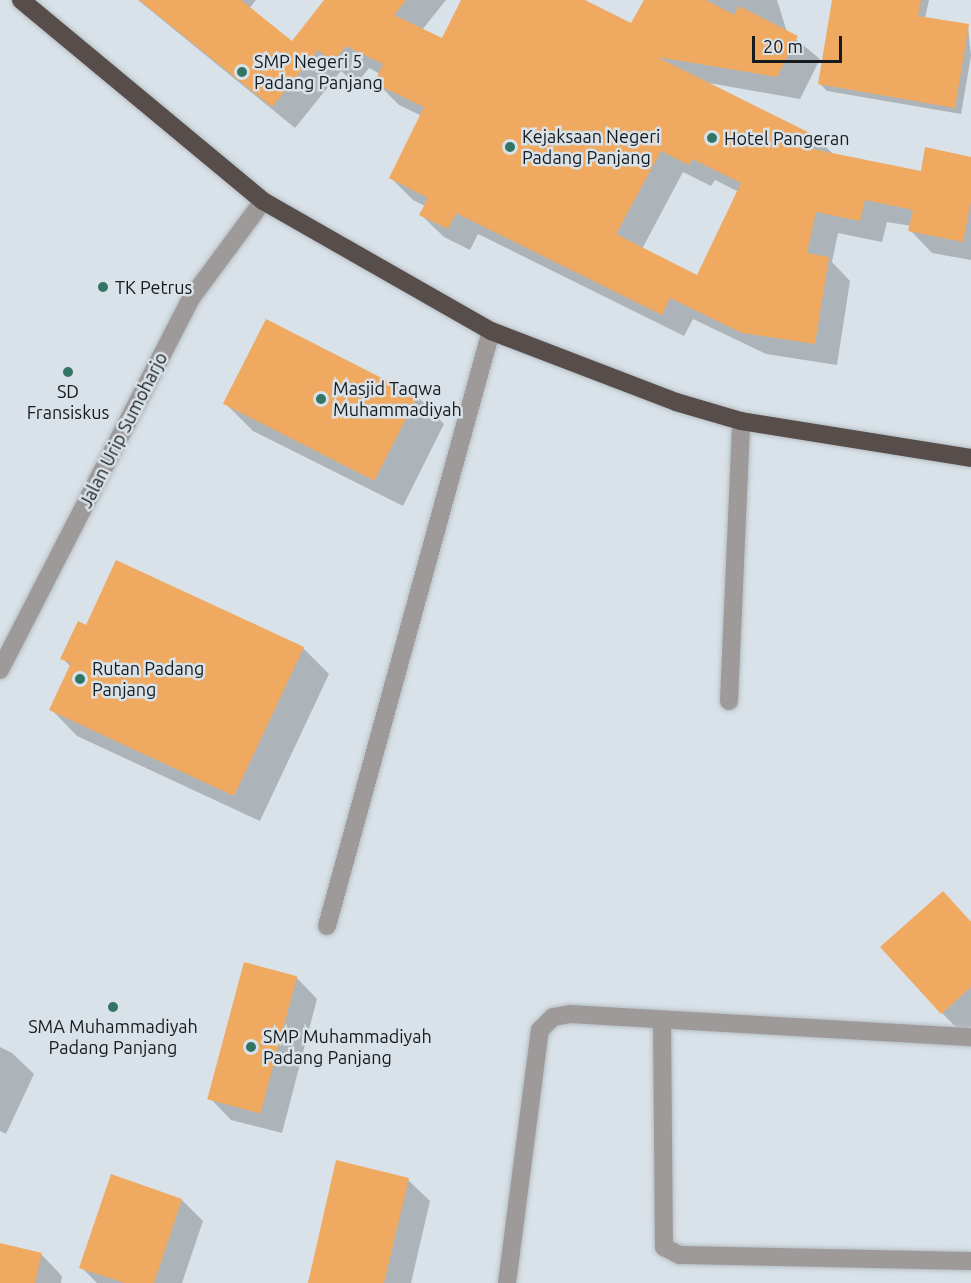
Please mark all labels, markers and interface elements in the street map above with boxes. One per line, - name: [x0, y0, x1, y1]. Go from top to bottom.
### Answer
- scale bar: [755, 24, 845, 62]
- text: 20 m: [763, 36, 803, 56]
- place label: SMP Negeri 5 Padang Panjang: [254, 51, 383, 94]
- marker: SMP Negeri 5 Padang Panjang: [235, 65, 249, 79]
- place label: Kejaksaan Negeri Padang Panjang: [522, 126, 660, 168]
- place label: Hotel Pangeran: [724, 127, 850, 149]
- marker: Hotel Pangeran: [705, 131, 719, 145]
- marker: Kejaksaan Negeri Padang Panjang: [503, 140, 517, 154]
- place label: TK Petrus: [115, 276, 192, 298]
- marker: TK Petrus: [96, 280, 110, 294]
- street label: Jalan Urip Sumoharjo: [74, 349, 172, 511]
- marker: SD Fransiskus: [61, 365, 75, 379]
- place label: Masjid Taqwa Muhammadiyah: [333, 378, 462, 420]
- place label: SD Fransiskus: [27, 381, 109, 424]
- marker: Masjid Taqwa Muhammadiyah: [314, 392, 328, 406]
- place label: Rutan Padang Panjang: [92, 658, 204, 700]
- marker: Rutan Padang Panjang: [73, 672, 87, 686]
- marker: SMA Muhammadiyah Padang Panjang: [106, 1000, 120, 1014]
- place label: SMA Muhammadiyah Padang Panjang: [28, 1016, 198, 1058]
- place label: SMP Muhammadiyah Padang Panjang: [263, 1026, 432, 1068]
- marker: SMP Muhammadiyah Padang Panjang: [244, 1040, 258, 1054]

